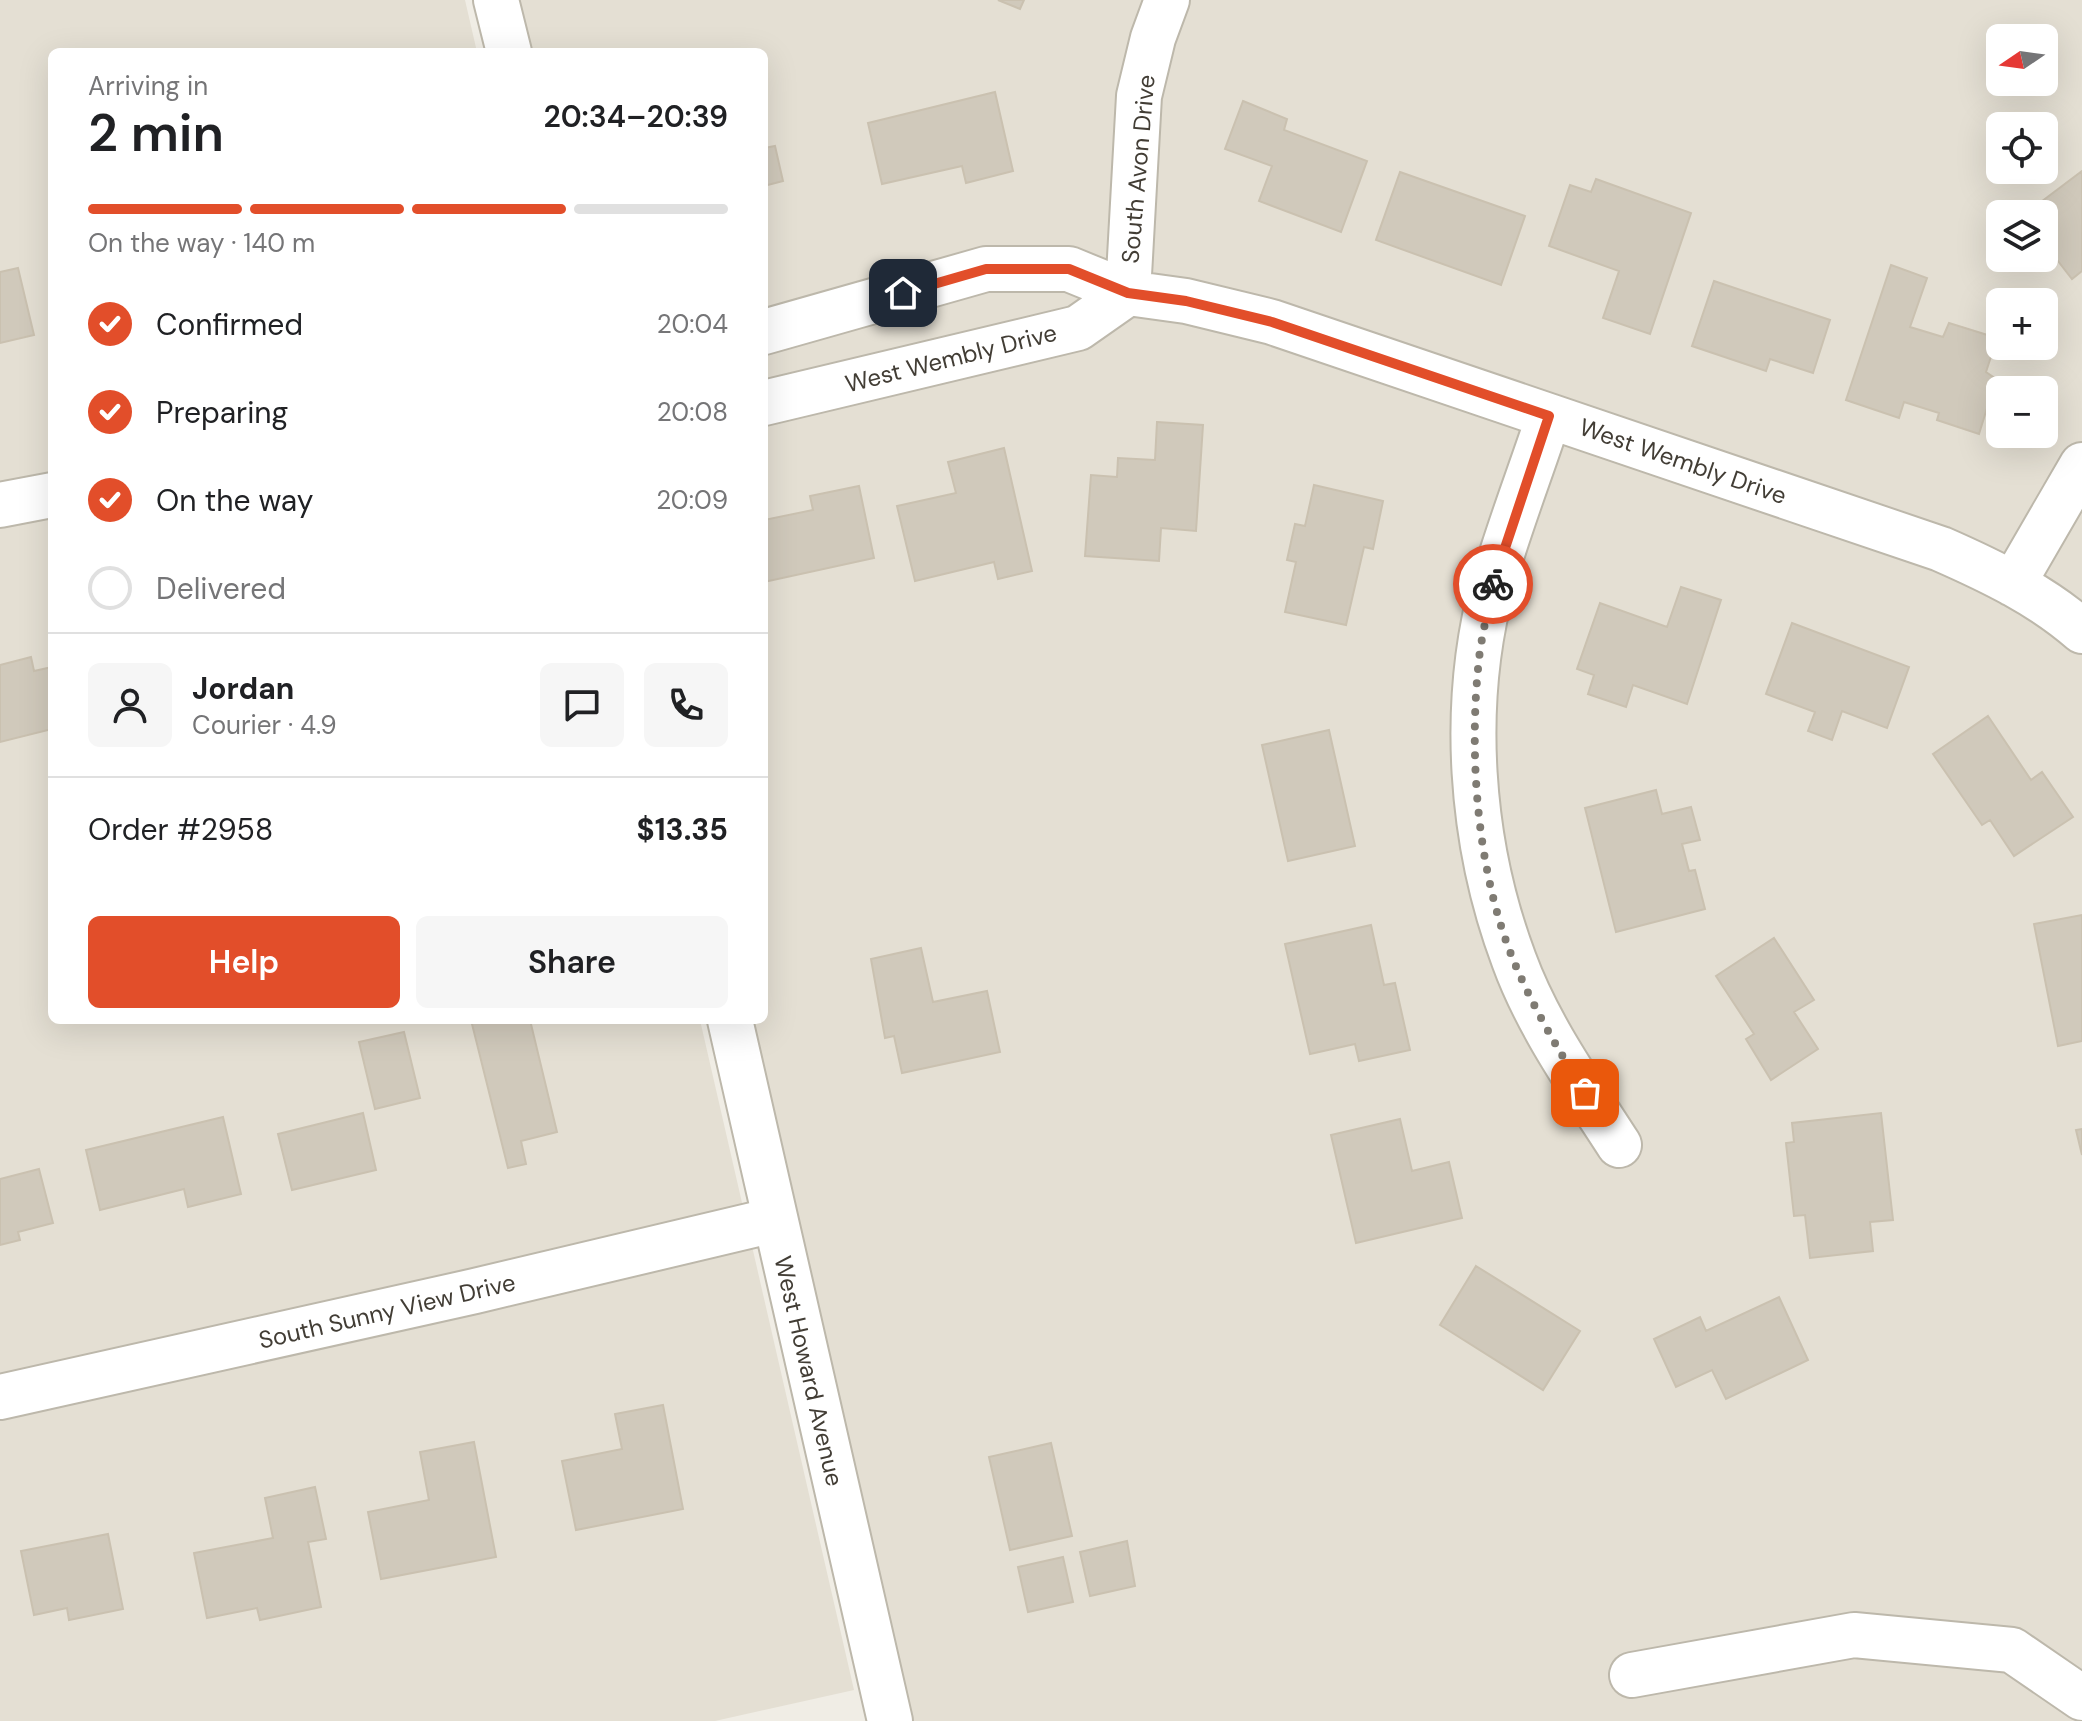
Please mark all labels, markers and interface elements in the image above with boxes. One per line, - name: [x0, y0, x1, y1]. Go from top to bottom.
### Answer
- north arrow: [1986, 24, 2058, 96]
- map controls: [1986, 24, 2058, 448]
- text: Arriving in: [88, 69, 208, 103]
- street label: South Avon Drive: [1114, 73, 1162, 265]
- text: 20:34–20:39: [544, 97, 728, 136]
- text: 2 min: [88, 99, 224, 167]
- button: locate: [1986, 112, 2058, 184]
- button: layers: [1986, 200, 2058, 272]
- text: On the way · 140 m: [88, 226, 315, 260]
- pin: [869, 259, 937, 327]
- icon: home: [881, 271, 925, 315]
- button: +: [1986, 288, 2058, 360]
- icon: check: [88, 302, 132, 346]
- text: Confirmed: [156, 305, 303, 344]
- text: 20:04: [657, 307, 728, 341]
- street label: West Wembly Drive: [842, 317, 1060, 399]
- button: −: [1986, 376, 2058, 448]
- icon: check: [88, 390, 132, 434]
- text: Preparing: [156, 393, 288, 432]
- text: 20:08: [657, 395, 728, 429]
- street label: West Wembly Drive: [1575, 411, 1791, 511]
- icon: check: [88, 478, 132, 522]
- text: On the way: [156, 481, 313, 520]
- text: 20:09: [656, 483, 728, 517]
- courier: [1453, 544, 1533, 624]
- icon: bike: [1471, 562, 1515, 606]
- text: Delivered: [156, 569, 286, 608]
- button: person: [88, 663, 172, 747]
- button: chat: [540, 663, 624, 747]
- button: phone: [644, 663, 728, 747]
- text: Jordan: [192, 669, 294, 708]
- text: Courier · 4.9: [192, 708, 337, 742]
- text: Order #2958: [88, 810, 273, 849]
- text: $13.35: [637, 810, 728, 849]
- button: Help: [88, 916, 400, 1008]
- button: Share: [416, 916, 728, 1008]
- pin: [1551, 1059, 1619, 1127]
- icon: bag: [1563, 1071, 1607, 1115]
- street label: West Howard Avenue: [767, 1253, 851, 1489]
- street label: South Sunny View Drive: [256, 1266, 518, 1356]

